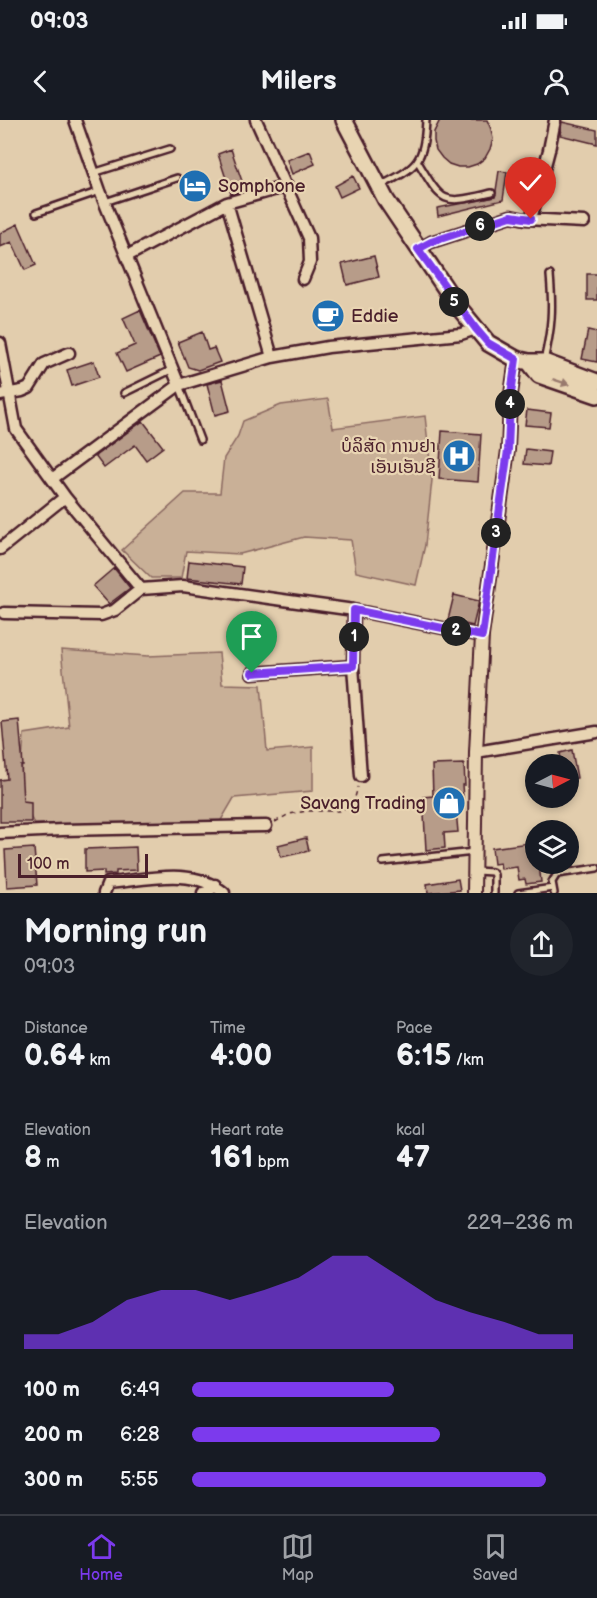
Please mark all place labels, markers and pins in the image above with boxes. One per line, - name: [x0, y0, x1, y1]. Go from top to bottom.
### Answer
- pin: [505, 157, 556, 219]
- hotel icon: Somphone: [177, 168, 213, 204]
- place label: Somphone: [218, 176, 306, 197]
- pin: 6: [465, 211, 495, 241]
- pin: 5: [439, 287, 469, 317]
- cafe icon: Eddie: [310, 298, 346, 334]
- place label: Eddie: [351, 306, 399, 327]
- pin: 4: [495, 389, 525, 419]
- place label: ບໍລິສັດ ການຢາ ເອັນເອັນຊີ: [341, 436, 436, 478]
- hospital icon: ບໍລິສັດ ການຢາ ເອັນເອັນຊີ: [441, 438, 477, 474]
- pin: 3: [481, 518, 511, 548]
- pin: [226, 611, 277, 673]
- pin: 2: [441, 616, 471, 646]
- pin: 1: [339, 622, 369, 652]
- shop icon: Savang Trading: [431, 785, 467, 821]
- place label: Savang Trading: [300, 793, 426, 814]

